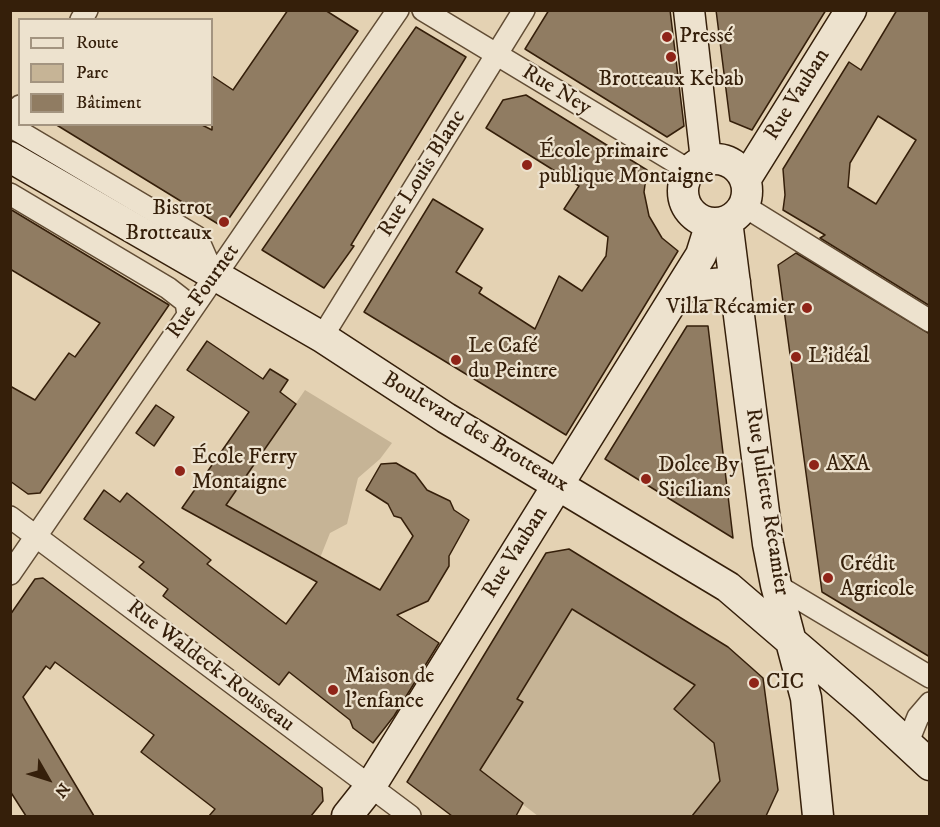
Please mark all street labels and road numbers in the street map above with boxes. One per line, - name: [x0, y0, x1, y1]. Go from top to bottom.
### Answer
- street label: Rue Vauban: [760, 44, 836, 146]
- street label: Rue Ney: [517, 60, 595, 122]
- street label: Rue Louis Blanc: [373, 106, 473, 242]
- street label: Rue Fournet: [162, 240, 246, 344]
- street label: Boulevard des Brotteaux: [377, 367, 573, 499]
- street label: Rue Juliette Récamier: [738, 406, 794, 598]
- street label: Rue Vauban: [478, 502, 554, 604]
- street label: Rue Waldeck-Rousseau: [121, 595, 299, 739]

